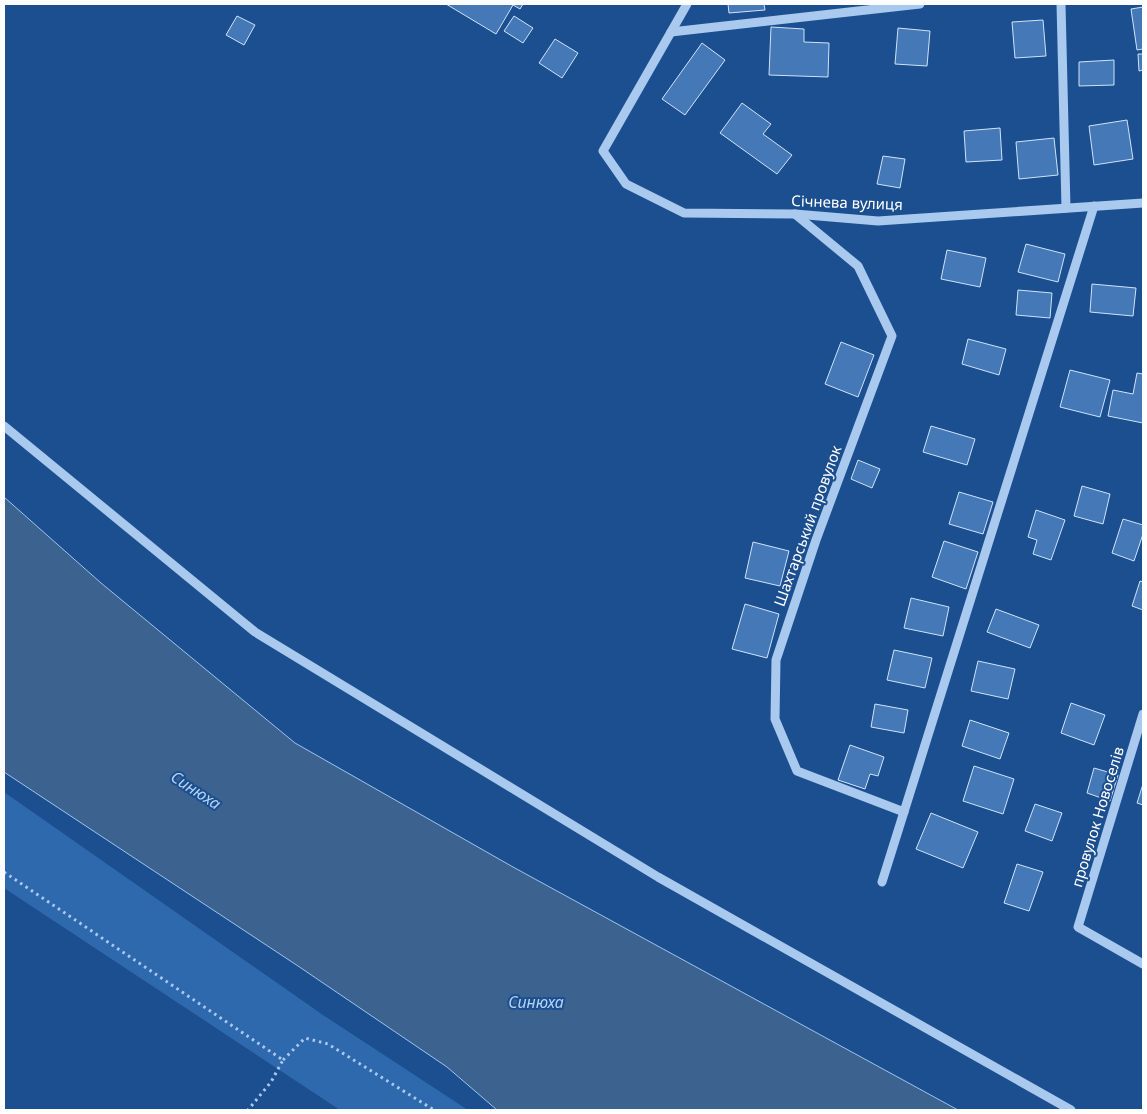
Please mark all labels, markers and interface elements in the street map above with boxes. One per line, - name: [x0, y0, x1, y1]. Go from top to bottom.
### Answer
- street label: Січнева вулиця: [791, 190, 903, 214]
- street label: Шахтарський провулок: [769, 442, 845, 609]
- street label: провулок Новоселів: [1066, 744, 1128, 889]
- water label: Синюха: [167, 766, 225, 814]
- water label: Синюха: [508, 991, 564, 1013]

